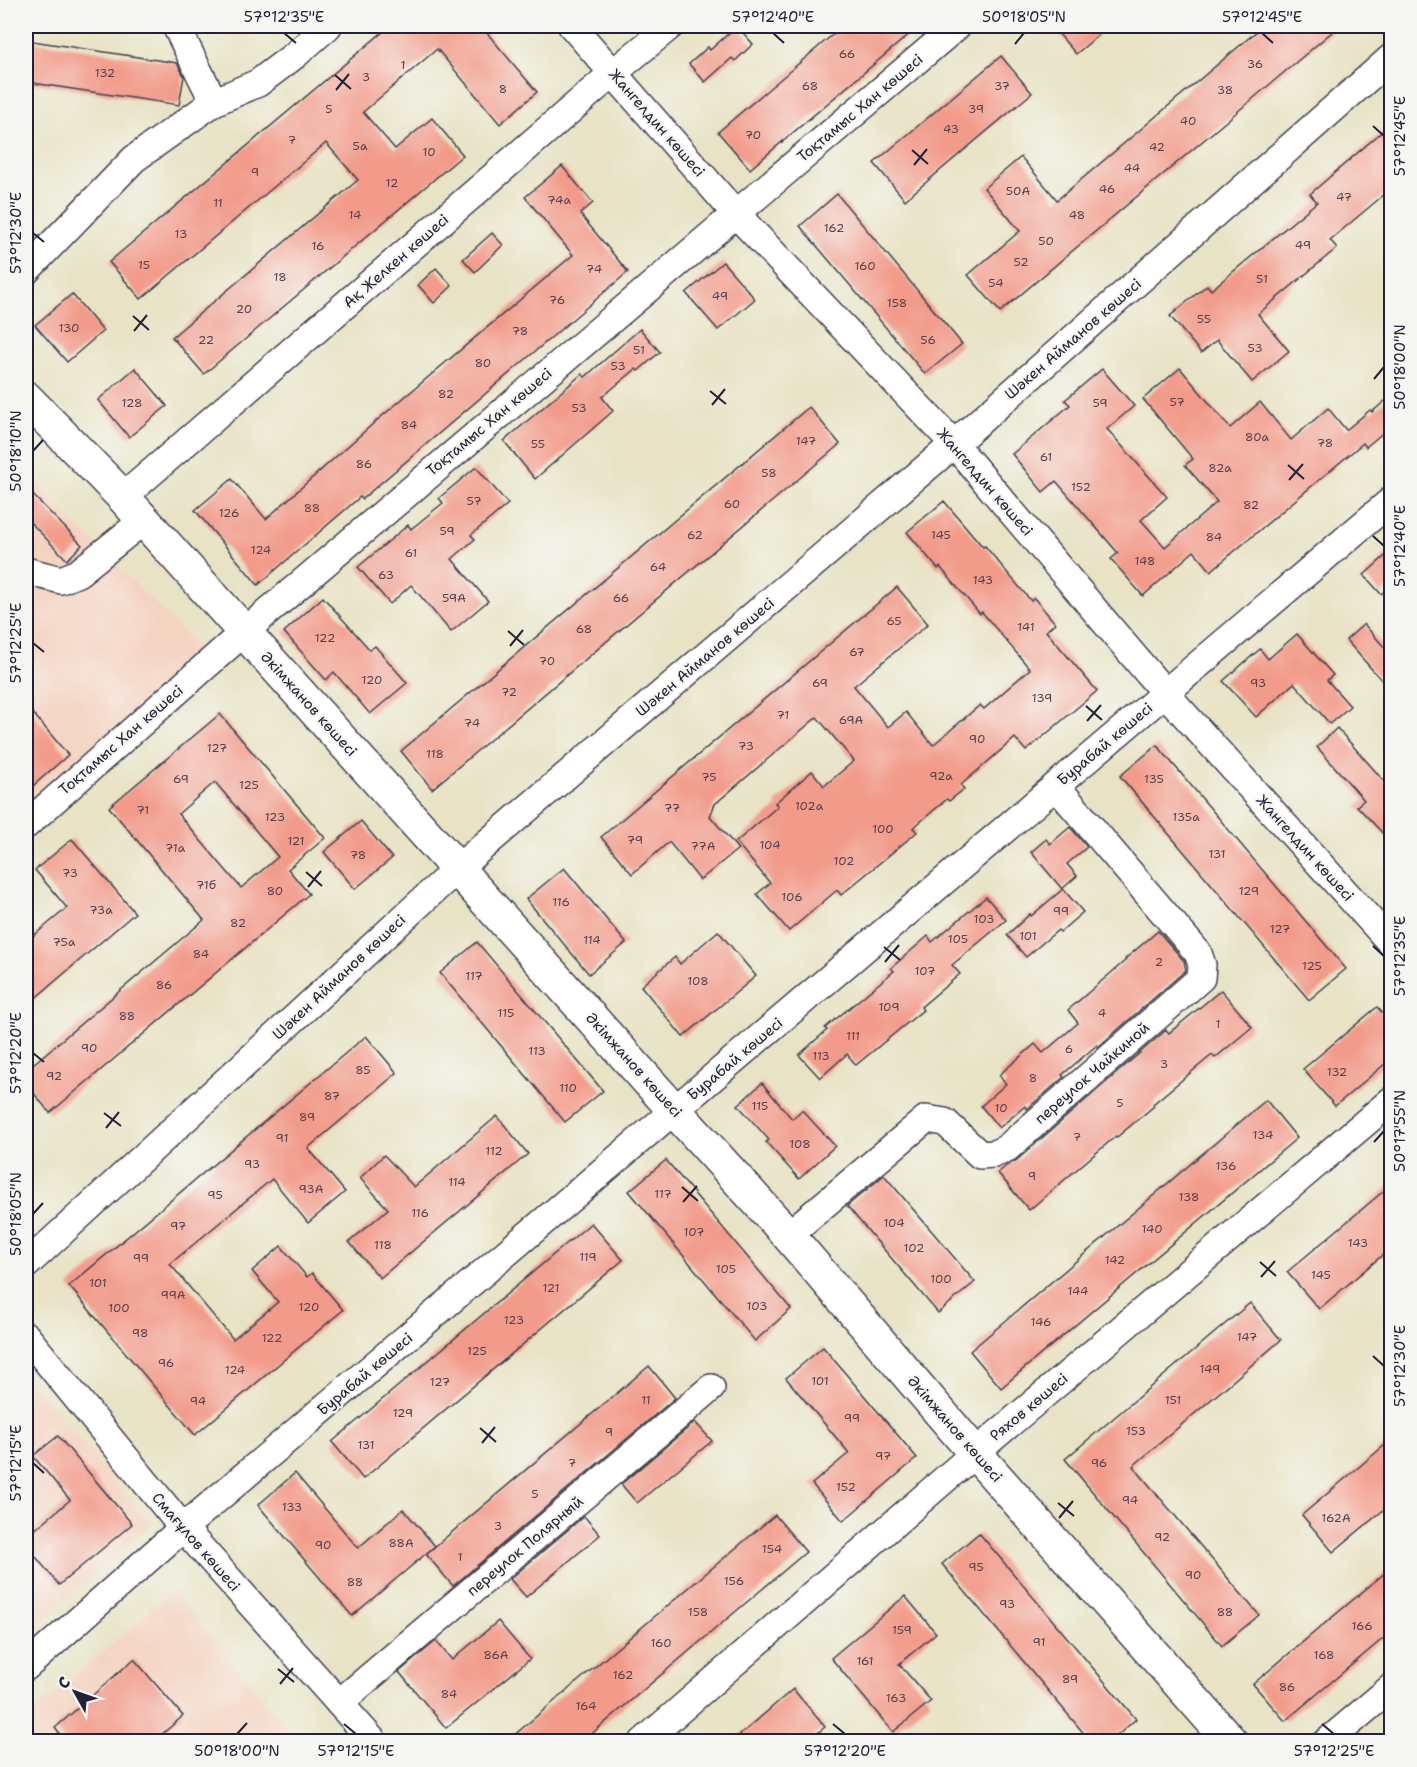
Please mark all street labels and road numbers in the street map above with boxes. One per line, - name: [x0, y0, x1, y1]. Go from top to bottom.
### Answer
- street label: Тоқтамыс Хан көшесі: [793, 49, 927, 167]
- street label: Жангелдин көшесі: [605, 65, 709, 181]
- street label: Ақ Желкен көшесі: [339, 210, 453, 312]
- street label: Шәкен Айманов көшесі: [1000, 274, 1146, 404]
- street label: Тоқтамыс Хан көшесі: [422, 363, 556, 481]
- street label: Жангелдин көшесі: [933, 424, 1037, 540]
- street label: Шәкен Айманов көшесі: [631, 593, 779, 721]
- street label: Әкімжанов көшесі: [256, 647, 362, 761]
- street label: Тоқтамыс Хан көшесі: [55, 680, 187, 800]
- street label: Бурабай көшесі: [1053, 698, 1157, 790]
- street label: Жангелдин көшесі: [1252, 790, 1358, 906]
- street label: Шәкен Айманов көшесі: [268, 910, 410, 1044]
- street label: Әкімжанов көшесі: [581, 1008, 687, 1122]
- street label: Бурабай көшесі: [683, 1013, 787, 1105]
- street label: переулок Чайкиной: [1030, 1017, 1154, 1128]
- street label: Бурабай көшесі: [313, 1328, 417, 1420]
- street label: Ряхов көшесі: [986, 1368, 1072, 1446]
- street label: Әкімжанов көшесі: [903, 1371, 1007, 1487]
- street label: Смағұлов көшесі: [147, 1488, 245, 1596]
- street label: переулок Полярный: [463, 1491, 588, 1601]

